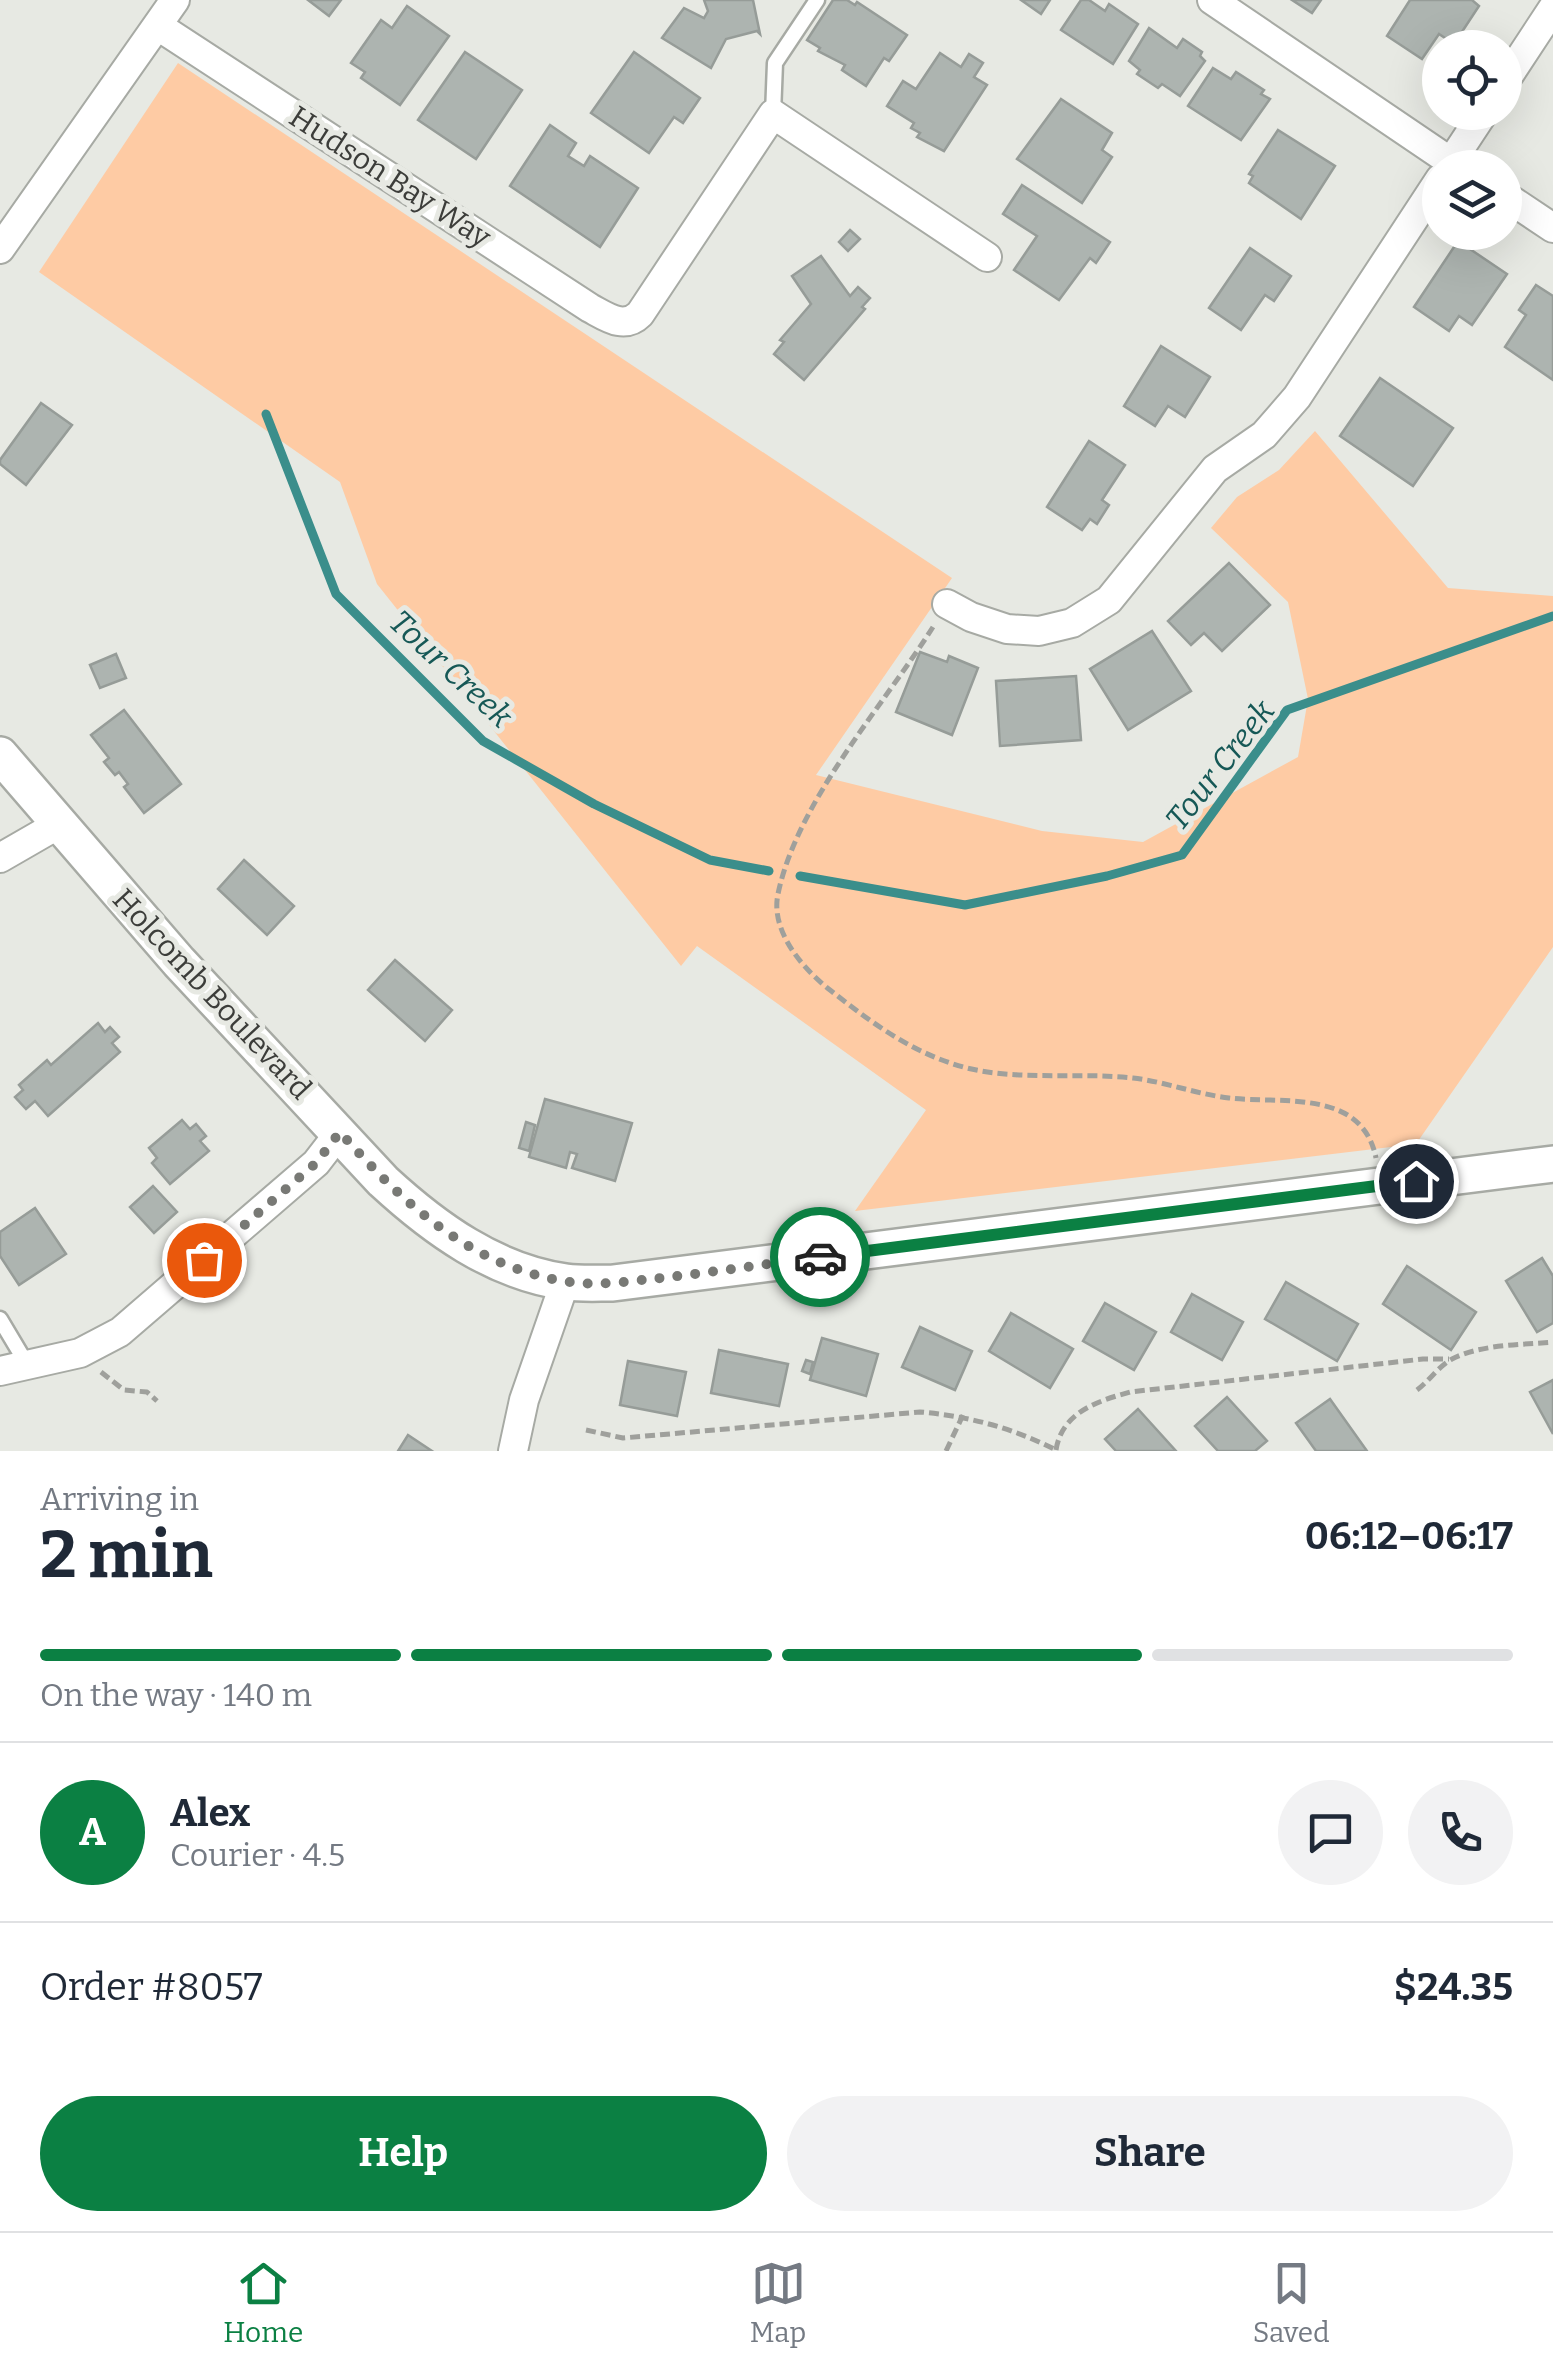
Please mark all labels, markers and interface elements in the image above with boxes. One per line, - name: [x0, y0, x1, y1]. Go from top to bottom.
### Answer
- map controls: [1422, 30, 1522, 250]
- button: locate: [1422, 30, 1522, 130]
- street label: Hudson Bay Way: [283, 99, 497, 255]
- button: layers: [1422, 150, 1522, 250]
- water label: Tour Creek: [382, 603, 521, 736]
- water label: Tour Creek: [1158, 692, 1283, 837]
- street label: Holcomb Boulevard: [105, 881, 319, 1107]
- pin: [1374, 1139, 1459, 1224]
- icon: home: [1389, 1154, 1444, 1209]
- courier: [770, 1207, 870, 1307]
- pin: [162, 1218, 247, 1303]
- icon: car: [793, 1230, 848, 1285]
- icon: bag: [177, 1233, 232, 1288]
- text: Arriving in: [40, 1480, 199, 1518]
- text: 06:12–06:17: [1305, 1513, 1513, 1559]
- text: 2 min: [40, 1516, 213, 1594]
- text: On the way · 140 m: [40, 1676, 312, 1714]
- button: chat: [1278, 1780, 1383, 1885]
- button: phone: [1408, 1780, 1513, 1885]
- text: Alex: [170, 1790, 250, 1836]
- text: A: [79, 1809, 106, 1855]
- text: Courier · 4.5: [170, 1836, 345, 1874]
- text: Order #8057: [40, 1964, 263, 2010]
- text: $24.35: [1394, 1964, 1513, 2010]
- button: Help: [40, 2096, 767, 2211]
- button: Share: [787, 2096, 1513, 2211]
- tab: Home: [223, 2256, 303, 2349]
- tab: Map: [750, 2256, 806, 2349]
- tab: Saved: [1253, 2256, 1330, 2349]

